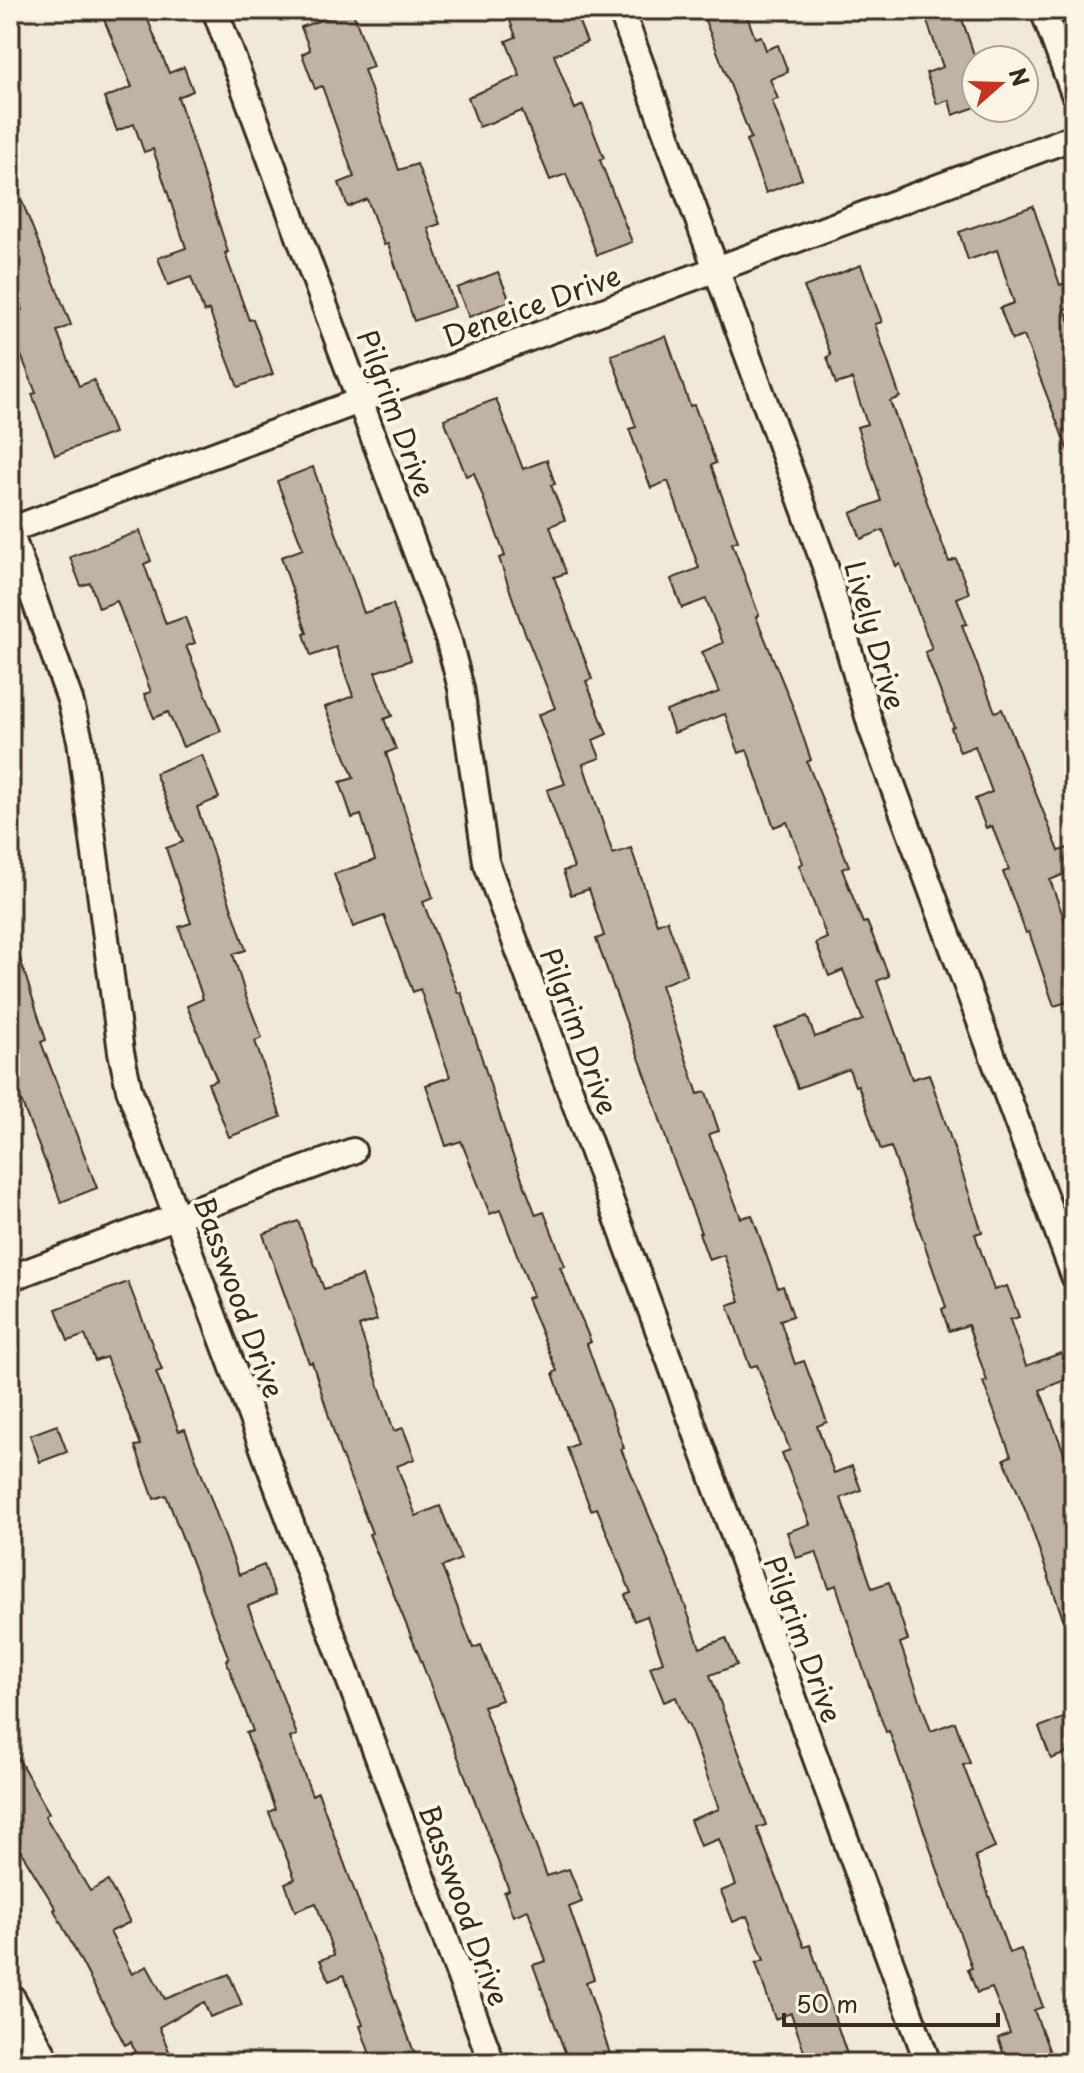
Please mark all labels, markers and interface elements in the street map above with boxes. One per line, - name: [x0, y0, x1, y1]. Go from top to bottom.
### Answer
- north arrow: [960, 44, 1040, 124]
- text: N: [1002, 63, 1039, 90]
- street label: Deneice Drive: [436, 253, 626, 357]
- street label: Pilgrim Drive: [347, 323, 447, 503]
- street label: Lively Drive: [834, 556, 918, 714]
- street label: Pilgrim Drive: [530, 941, 630, 1121]
- street label: Basswood Drive: [184, 1190, 296, 1404]
- street label: Pilgrim Drive: [754, 1549, 854, 1729]
- street label: Basswood Drive: [409, 1798, 521, 2012]
- scale bar: [784, 1977, 998, 2027]
- text: 50 m: [796, 1985, 858, 2021]

